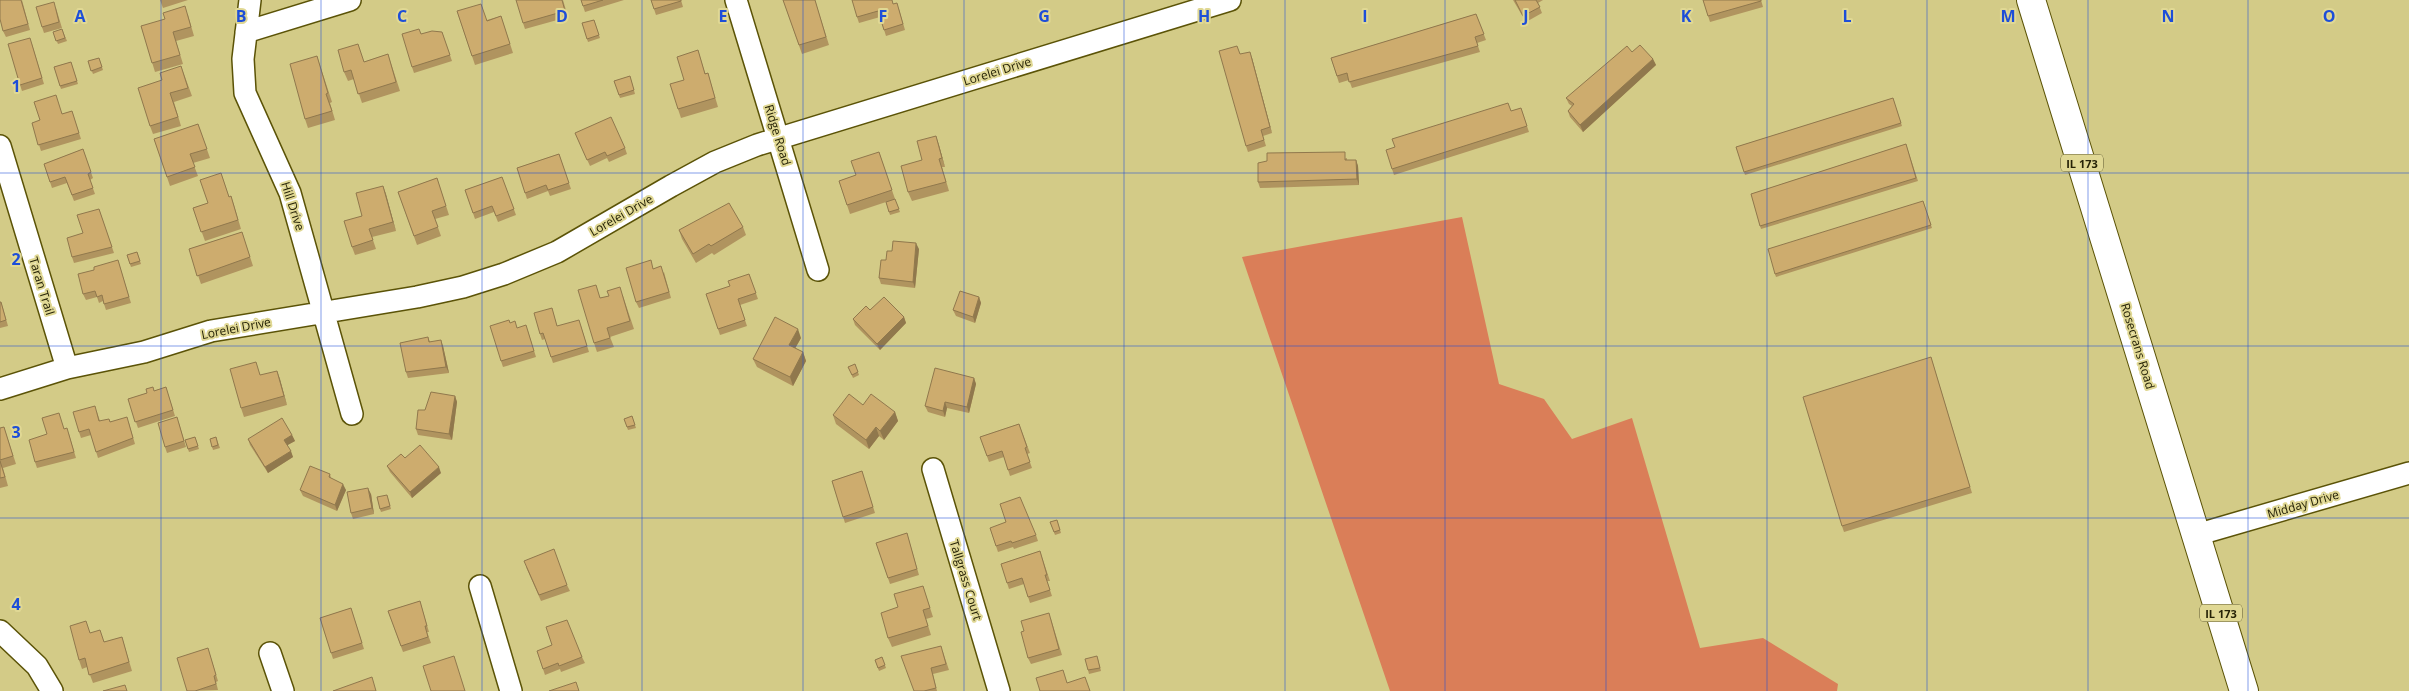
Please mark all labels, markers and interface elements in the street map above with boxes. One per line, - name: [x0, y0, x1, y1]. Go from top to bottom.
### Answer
- text: A: [74, 5, 86, 27]
- text: B: [236, 5, 246, 27]
- text: C: [397, 5, 407, 27]
- text: D: [556, 5, 568, 27]
- text: E: [719, 5, 728, 27]
- text: F: [879, 5, 887, 27]
- text: G: [1038, 5, 1050, 27]
- text: H: [1198, 5, 1210, 27]
- text: I: [1362, 5, 1368, 27]
- text: J: [1521, 5, 1529, 27]
- text: K: [1681, 5, 1692, 27]
- text: L: [1842, 5, 1852, 27]
- text: M: [2000, 5, 2016, 27]
- text: N: [2161, 5, 2175, 27]
- text: O: [2323, 5, 2335, 27]
- street label: Lorelei Drive: [961, 53, 1033, 89]
- text: 1: [11, 75, 21, 97]
- street label: Ridge Road: [761, 102, 795, 168]
- road number: IL 173: [2061, 154, 2103, 172]
- street label: Hill Drive: [277, 179, 309, 233]
- street label: Lorelei Drive: [586, 190, 656, 240]
- text: 2: [11, 248, 21, 270]
- street label: Taran Trail: [25, 255, 59, 317]
- street label: Rosecrans Road: [2117, 301, 2159, 391]
- street label: Lorelei Drive: [200, 313, 272, 343]
- text: 3: [11, 421, 21, 443]
- street label: Midday Drive: [2265, 486, 2341, 522]
- street label: Tallgrass Court: [946, 538, 986, 622]
- text: 4: [11, 593, 21, 615]
- road number: IL 173: [2200, 604, 2242, 622]

